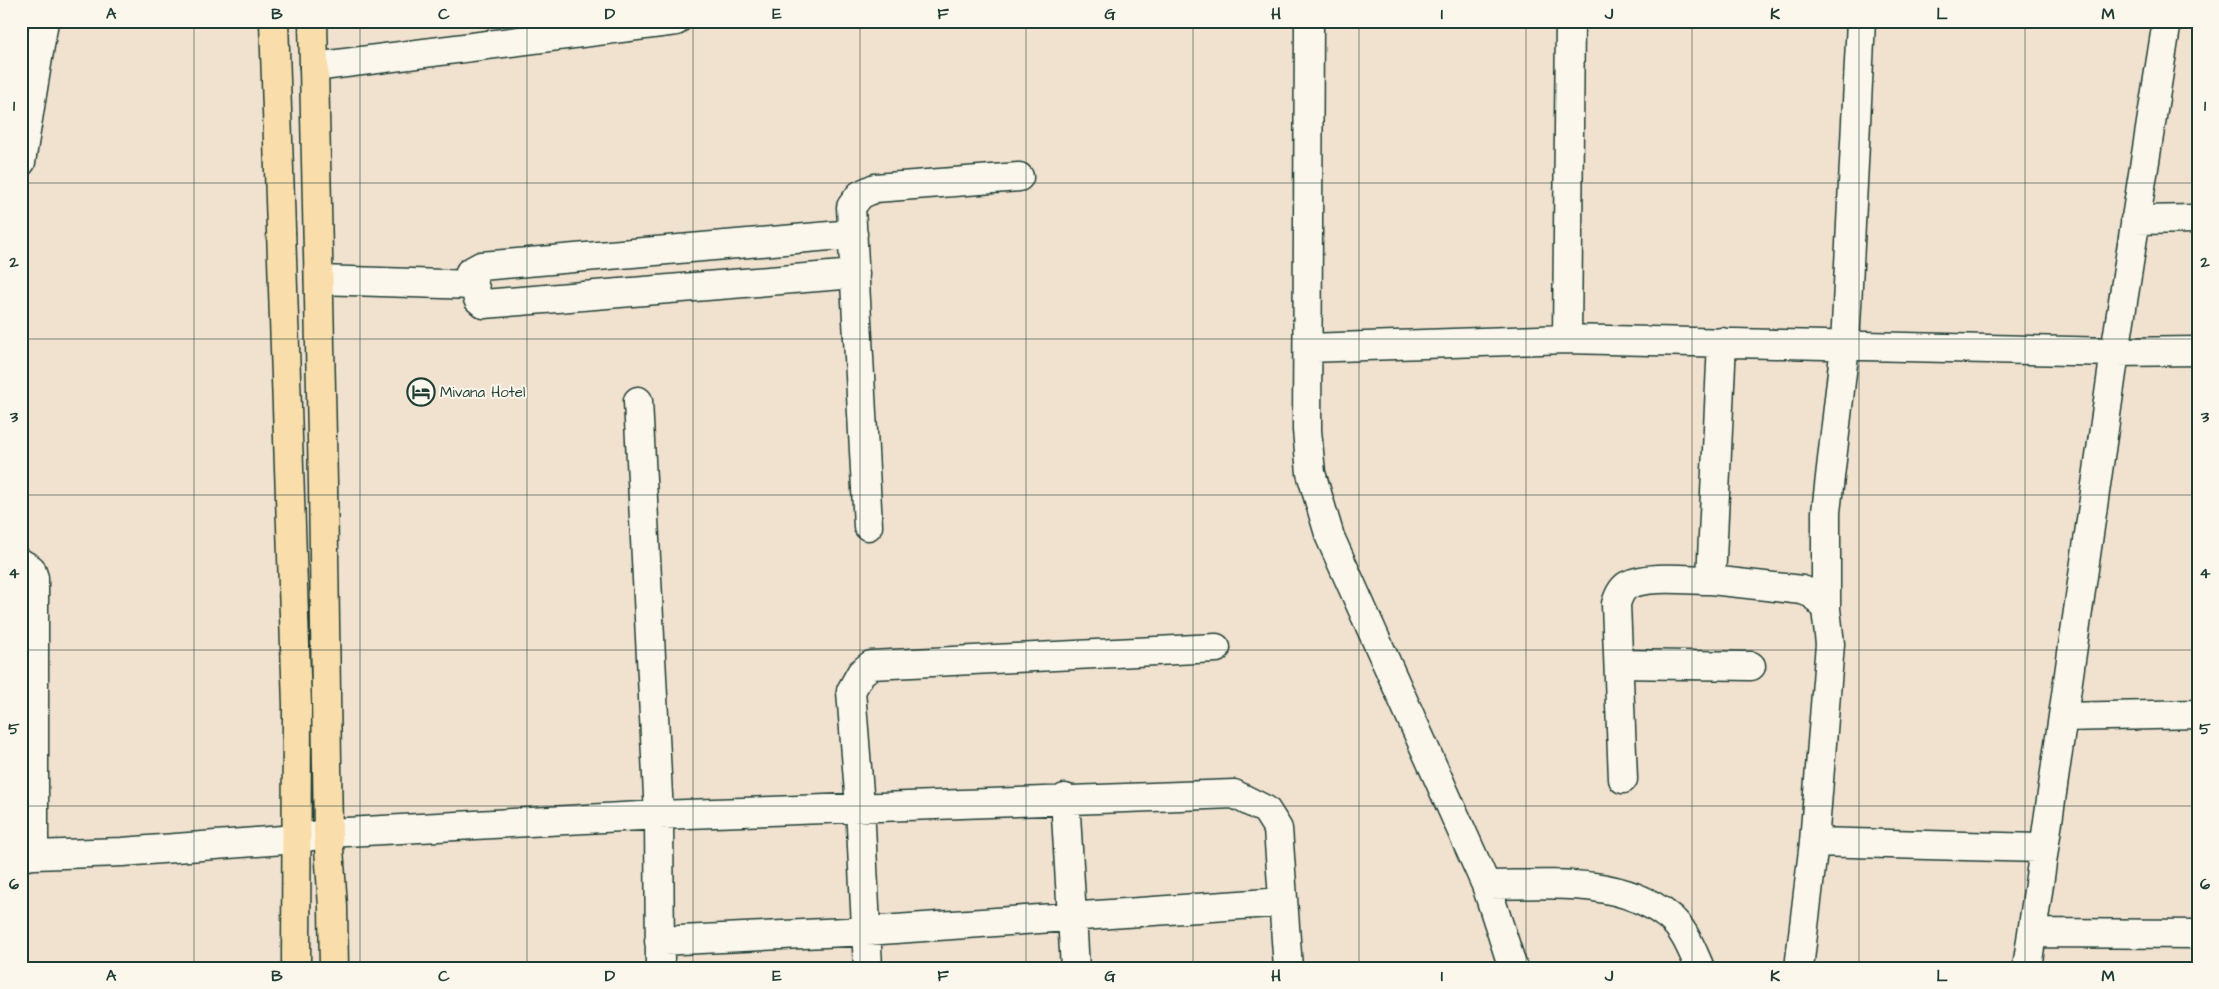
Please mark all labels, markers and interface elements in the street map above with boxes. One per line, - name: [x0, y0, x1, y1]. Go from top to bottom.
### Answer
- text: A: [106, 3, 117, 25]
- text: B: [271, 3, 283, 25]
- text: C: [438, 3, 450, 25]
- text: D: [605, 3, 616, 25]
- text: E: [772, 3, 782, 25]
- text: F: [937, 3, 949, 25]
- text: G: [1104, 3, 1116, 25]
- text: H: [1271, 3, 1281, 25]
- text: I: [1441, 3, 1443, 25]
- text: J: [1604, 3, 1614, 25]
- text: K: [1770, 3, 1780, 25]
- text: L: [1936, 3, 1948, 25]
- text: M: [2101, 3, 2115, 25]
- text: 1: [13, 95, 16, 117]
- text: 1: [2204, 95, 2207, 117]
- text: 2: [8, 251, 19, 273]
- text: 2: [2199, 251, 2210, 273]
- hotel icon: Mivana Hotel: [406, 377, 436, 407]
- place label: Mivana Hotel: [440, 382, 525, 403]
- text: 3: [9, 406, 19, 428]
- text: 3: [2200, 406, 2210, 428]
- text: 4: [9, 562, 20, 584]
- text: 4: [2200, 562, 2211, 584]
- text: 5: [8, 718, 20, 740]
- text: 5: [2199, 718, 2211, 740]
- text: 6: [9, 873, 19, 895]
- text: 6: [2200, 873, 2210, 895]
- text: A: [106, 965, 117, 987]
- text: B: [271, 965, 283, 987]
- text: C: [438, 965, 450, 987]
- text: D: [605, 965, 616, 987]
- text: E: [772, 965, 782, 987]
- text: F: [937, 965, 949, 987]
- text: G: [1104, 965, 1116, 987]
- text: H: [1271, 965, 1281, 987]
- text: I: [1441, 965, 1443, 987]
- text: J: [1604, 965, 1614, 987]
- text: K: [1770, 965, 1780, 987]
- text: L: [1936, 965, 1948, 987]
- text: M: [2101, 965, 2115, 987]

